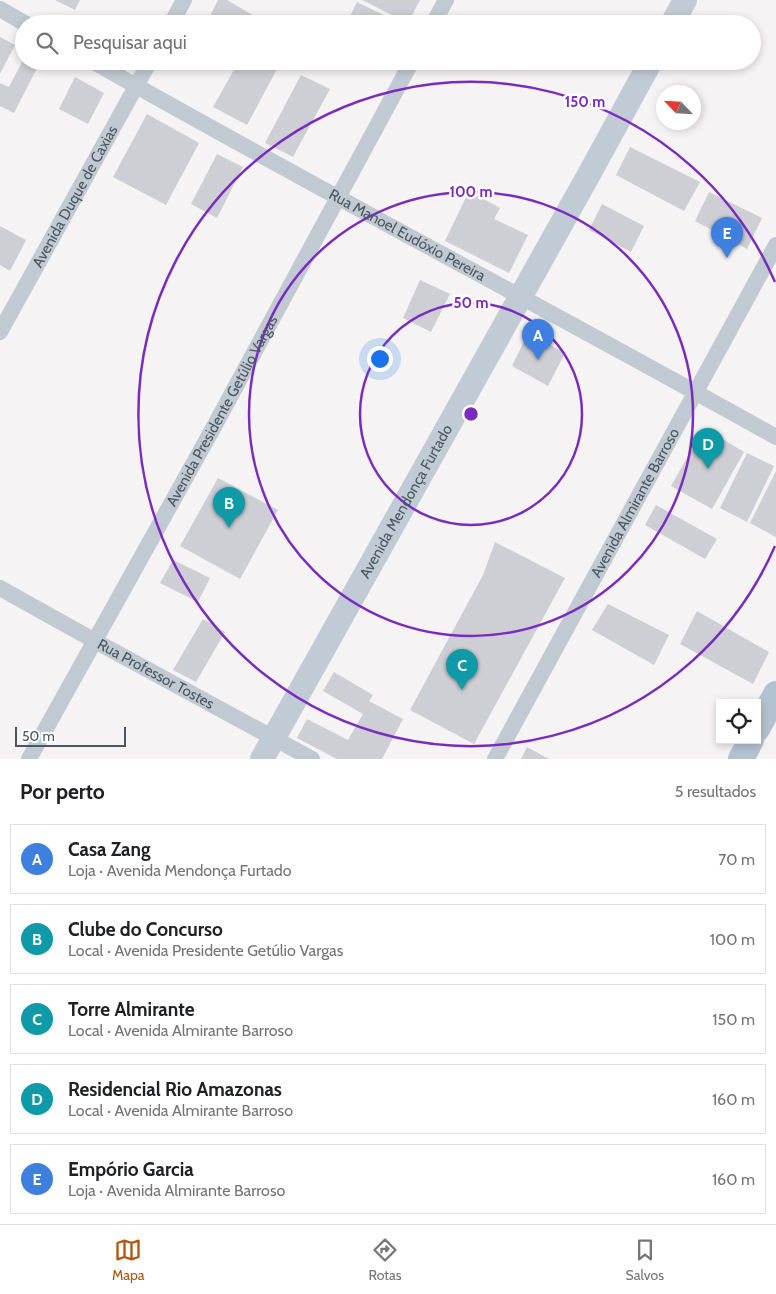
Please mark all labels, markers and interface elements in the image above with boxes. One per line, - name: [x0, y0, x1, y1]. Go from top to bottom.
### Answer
- search box: [15, 15, 761, 70]
- icon: search: [33, 29, 61, 57]
- text: Pesquisar aqui: [73, 31, 187, 54]
- north arrow: [656, 85, 701, 130]
- text: 150 m: [565, 93, 605, 111]
- street label: Avenida Duque de Caxias: [29, 122, 122, 271]
- text: 100 m: [449, 183, 493, 201]
- street label: Rua Manoel Eudóxio Pereira: [326, 185, 489, 285]
- pin: E: [711, 217, 743, 258]
- text: 50 m: [453, 294, 489, 312]
- street label: Avenida Presidente Getúlio Vargas: [162, 312, 281, 510]
- pin: A: [522, 319, 554, 360]
- your location: [367, 346, 393, 372]
- centre of rings: [462, 405, 480, 423]
- street label: Avenida Mendonça Furtado: [356, 422, 456, 582]
- street label: Avenida Almirante Barroso: [587, 425, 683, 581]
- pin: D: [692, 428, 724, 469]
- pin: B: [213, 487, 245, 528]
- street label: Rua Professor Tostes: [94, 635, 217, 713]
- pin: C: [446, 649, 478, 690]
- map controls: [716, 699, 761, 744]
- button: locate: [716, 699, 761, 744]
- scale bar: [15, 724, 126, 747]
- text: 50 m: [22, 727, 55, 745]
- text: Por perto: [20, 779, 105, 804]
- text: 5 resultados: [675, 782, 756, 801]
- text: Casa Zang: [68, 838, 151, 861]
- text: A: [32, 850, 42, 869]
- text: 70 m: [718, 850, 755, 869]
- text: Loja · Avenida Mendonça Furtado: [68, 861, 292, 880]
- text: Clube do Concurso: [68, 918, 223, 941]
- text: B: [32, 930, 42, 949]
- text: 100 m: [710, 930, 755, 949]
- text: Local · Avenida Presidente Getúlio Vargas: [68, 941, 343, 960]
- text: Torre Almirante: [68, 998, 194, 1021]
- text: C: [32, 1010, 42, 1029]
- text: 150 m: [712, 1010, 755, 1029]
- text: Local · Avenida Almirante Barroso: [68, 1021, 293, 1040]
- text: Residencial Rio Amazonas: [68, 1078, 282, 1101]
- text: D: [31, 1090, 43, 1109]
- text: 160 m: [712, 1090, 755, 1109]
- text: Local · Avenida Almirante Barroso: [68, 1101, 293, 1120]
- text: Empório Garcia: [68, 1158, 194, 1181]
- text: E: [32, 1170, 42, 1189]
- text: 160 m: [712, 1170, 755, 1189]
- text: Loja · Avenida Almirante Barroso: [68, 1181, 285, 1200]
- tab: Mapa: [112, 1236, 145, 1284]
- tab: Rotas: [369, 1236, 402, 1284]
- tab: Salvos: [626, 1236, 664, 1284]

